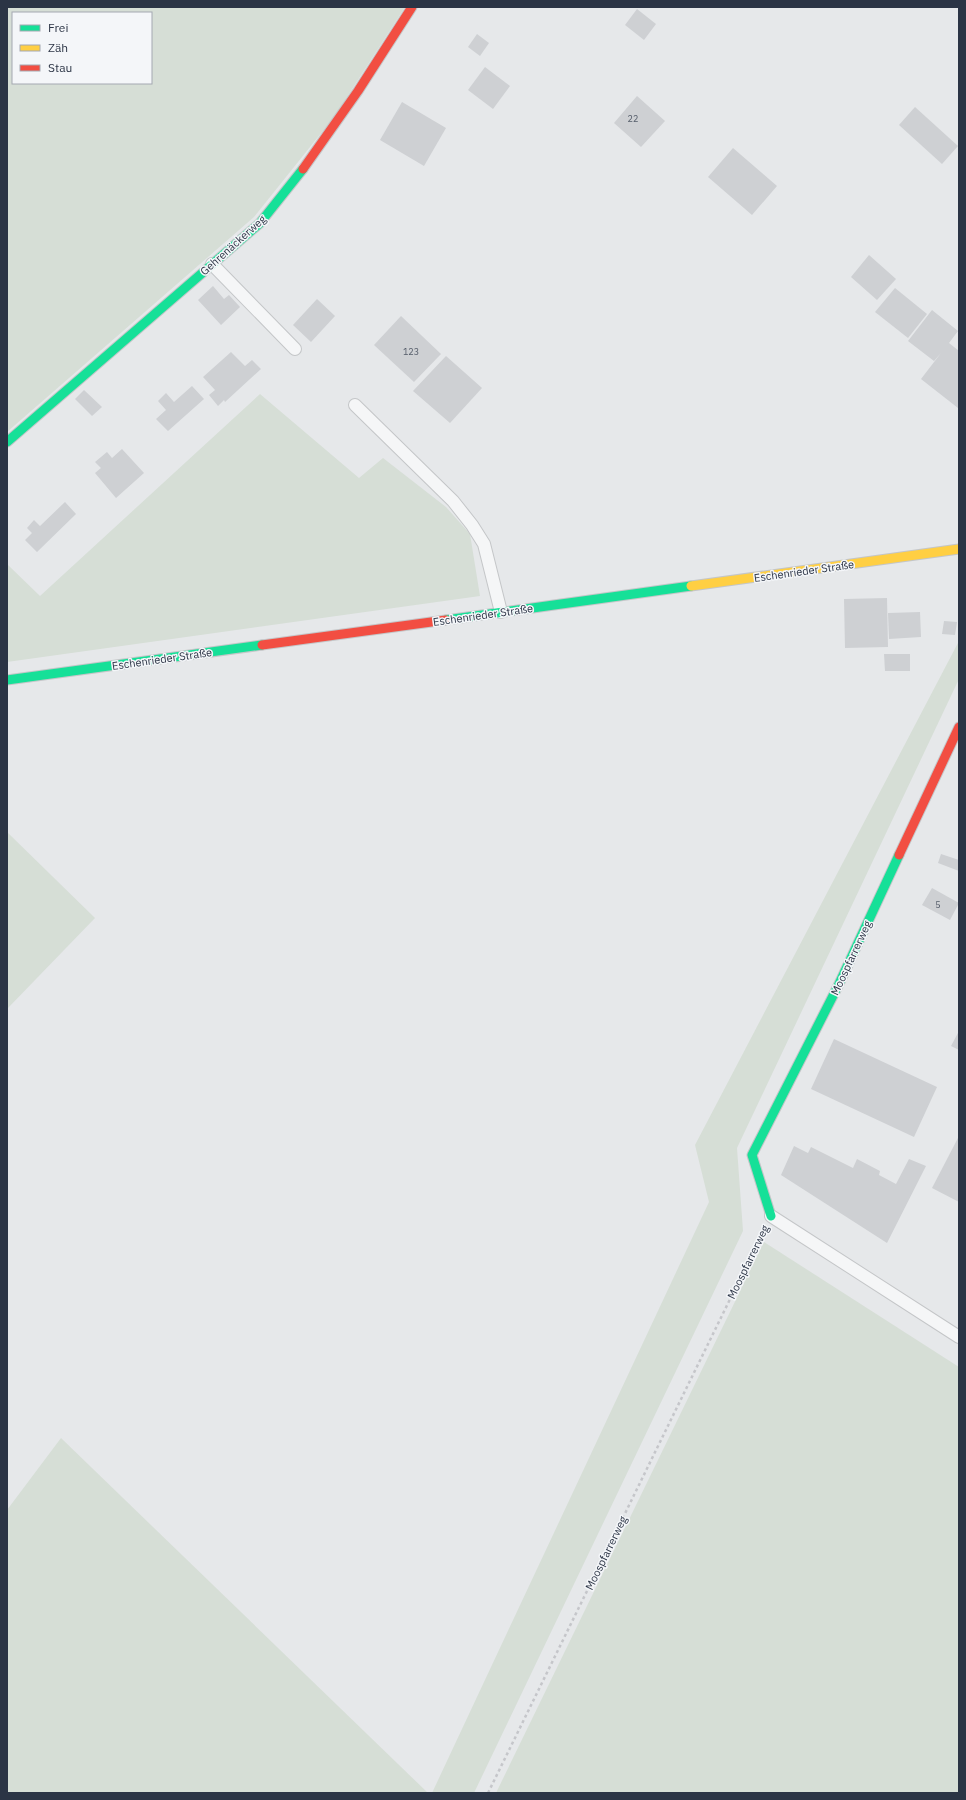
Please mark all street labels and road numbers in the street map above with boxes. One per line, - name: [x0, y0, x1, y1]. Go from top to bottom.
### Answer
- street label: Gehrenäckerweg: [197, 212, 269, 278]
- street label: Eschenrieder Straße: [753, 557, 855, 585]
- street label: Eschenrieder Straße: [432, 601, 534, 629]
- street label: Eschenrieder Straße: [111, 645, 213, 673]
- street label: Moospfarrerweg: [828, 918, 874, 998]
- street label: Moospfarrerweg: [724, 1222, 772, 1301]
- street label: Moospfarrerweg: [582, 1513, 630, 1592]

